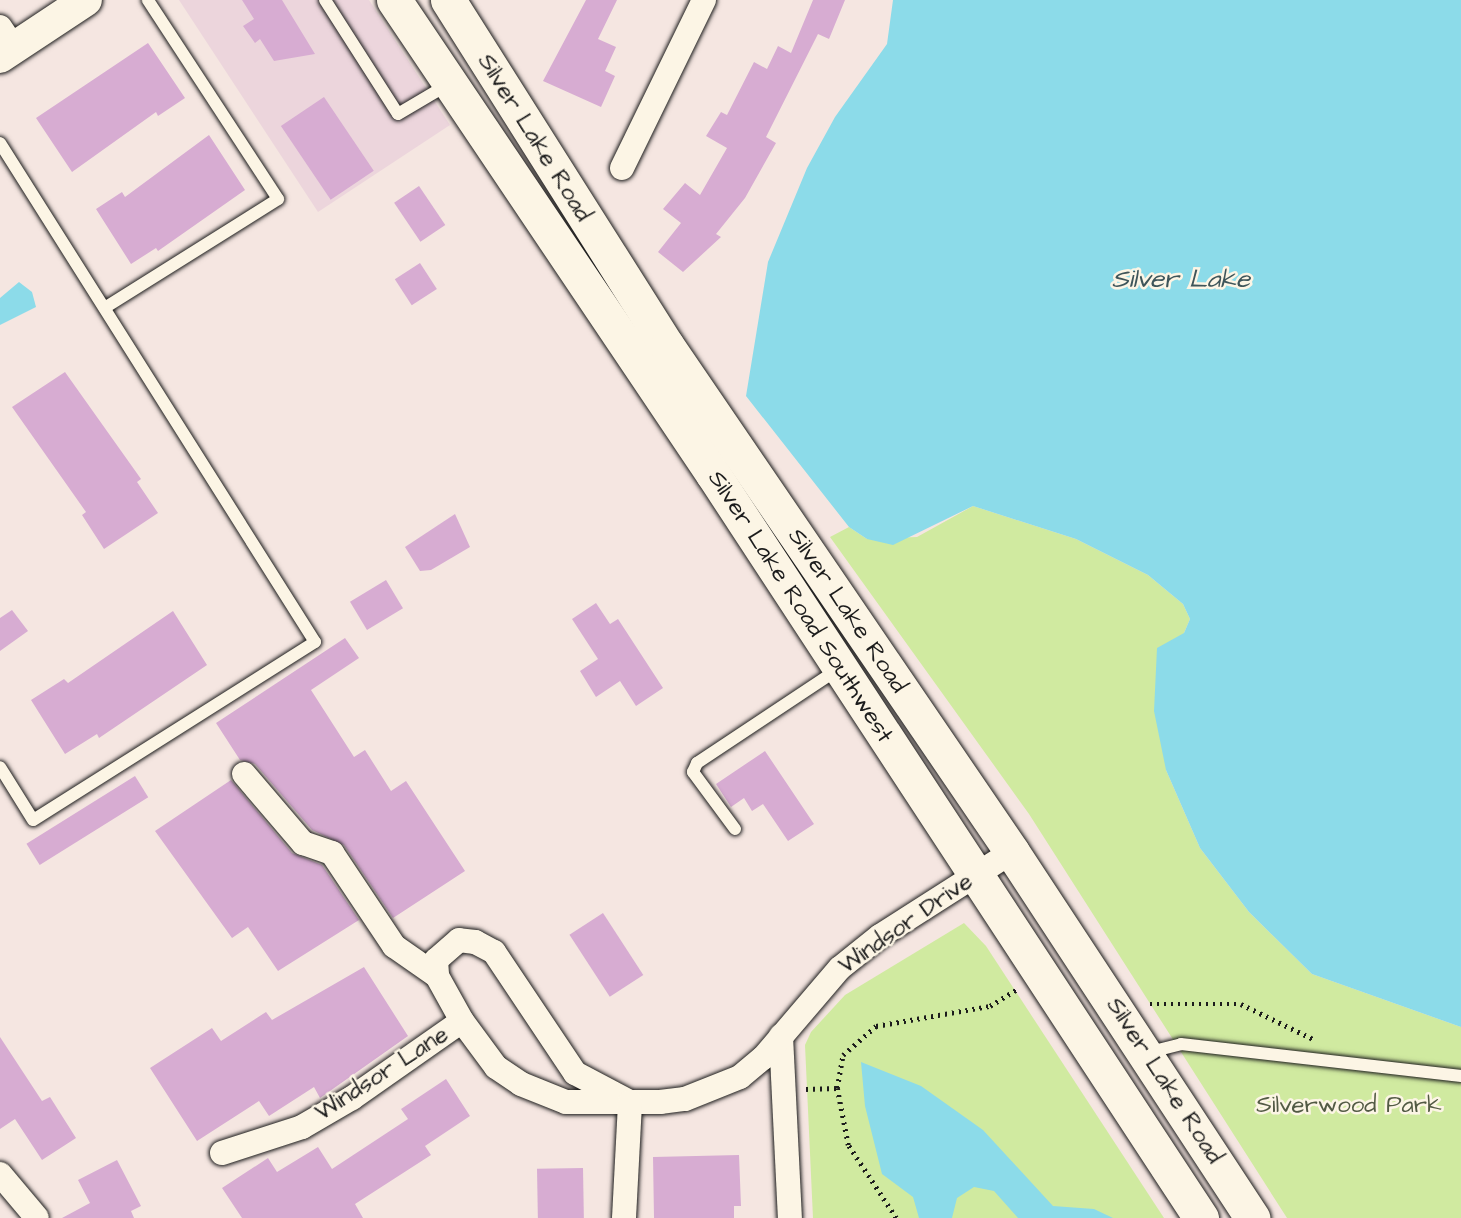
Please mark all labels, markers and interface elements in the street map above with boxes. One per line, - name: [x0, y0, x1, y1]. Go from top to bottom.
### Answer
- street label: Silver Lake Road: [471, 49, 597, 227]
- water label: Silver Lake: [1112, 264, 1250, 296]
- street label: Silver Lake Road Southwest: [701, 465, 899, 749]
- street label: Silver Lake Road: [781, 523, 913, 699]
- street label: Windsor Drive: [834, 867, 978, 981]
- street label: Silver Lake Road: [1100, 992, 1228, 1170]
- street label: Windsor Lane: [310, 1020, 454, 1128]
- park label: Silverwood Park: [1256, 1092, 1442, 1120]

